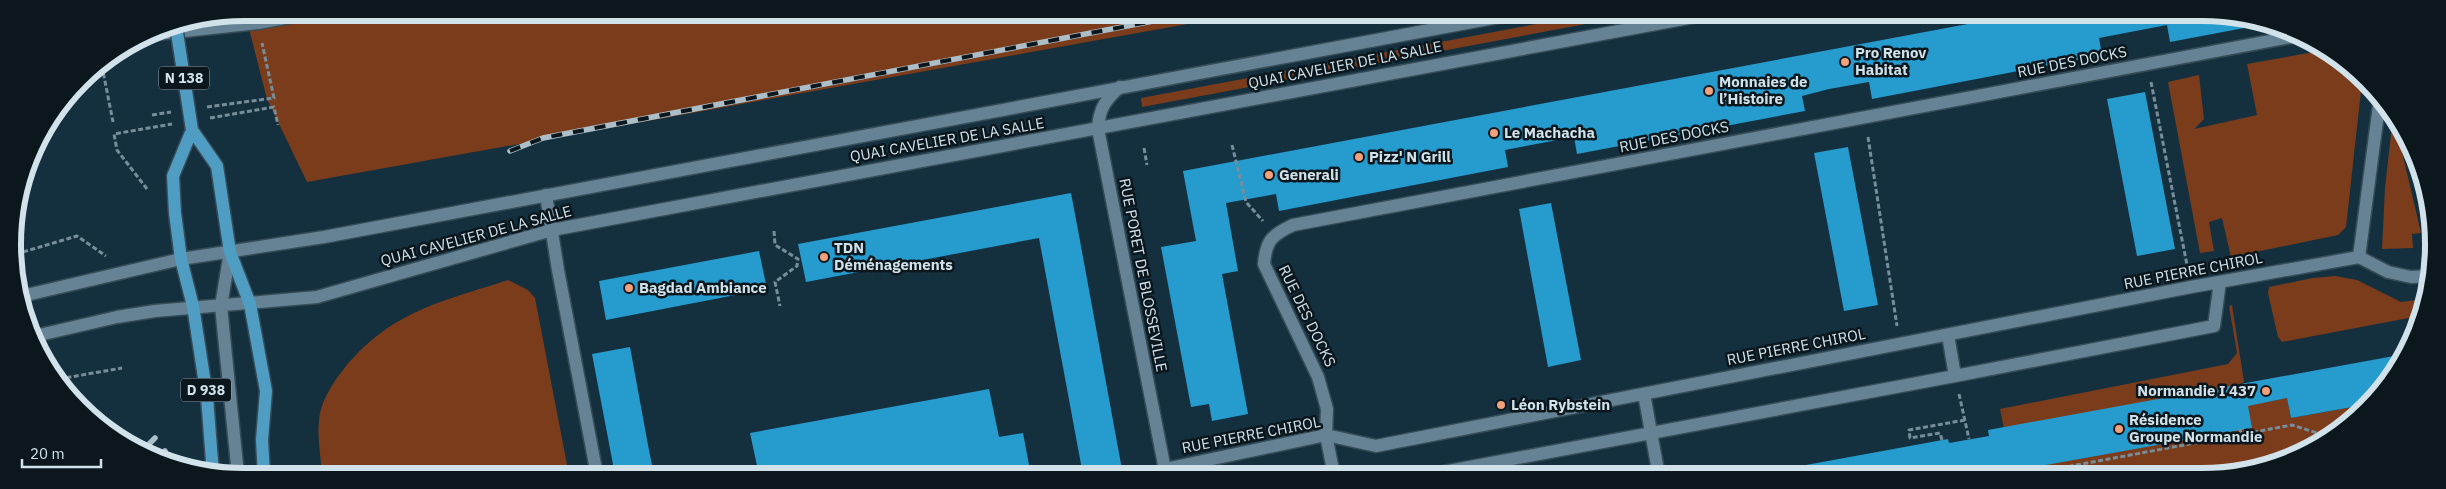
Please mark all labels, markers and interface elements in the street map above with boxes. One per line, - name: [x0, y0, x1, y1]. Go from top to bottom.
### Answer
- street label: QUAI CAVELIER DE LA SALLE: [1247, 36, 1443, 93]
- street label: RUE DES DOCKS: [2016, 42, 2128, 81]
- place label: Pro Renov Habitat: [1855, 43, 1926, 79]
- marker: Pro Renov Habitat: [1839, 56, 1851, 68]
- road number: N 138: [159, 66, 209, 90]
- place label: Monnaies de l’Histoire: [1719, 72, 1808, 108]
- marker: Monnaies de l’Histoire: [1703, 85, 1715, 97]
- street label: QUAI CAVELIER DE LA SALLE: [848, 113, 1045, 166]
- street label: RUE DES DOCKS: [1618, 117, 1730, 156]
- place label: Le Machacha: [1504, 123, 1596, 142]
- marker: Le Machacha: [1488, 127, 1500, 139]
- place label: Pizz' N Grill: [1369, 147, 1451, 166]
- marker: Pizz' N Grill: [1353, 151, 1365, 163]
- place label: Generali: [1279, 165, 1339, 184]
- marker: Generali: [1263, 169, 1275, 181]
- street label: RUE PORET DE BLOSSEVILLE: [1115, 177, 1172, 373]
- street label: QUAI CAVELIER DE LA SALLE: [378, 201, 573, 270]
- place label: TDN Déménagements: [834, 238, 953, 274]
- street label: RUE PIERRE CHIROL: [2122, 248, 2264, 293]
- marker: TDN Déménagements: [818, 251, 830, 263]
- street label: RUE DES DOCKS: [1275, 262, 1340, 370]
- place label: Bagdad Ambiance: [639, 278, 767, 297]
- marker: Bagdad Ambiance: [623, 282, 635, 294]
- street label: RUE PIERRE CHIROL: [1725, 324, 1867, 369]
- road number: D 938: [181, 378, 231, 402]
- place label: Normandie I 437: [2137, 381, 2256, 400]
- marker: Normandie I 437: [2260, 385, 2272, 397]
- place label: Léon Rybstein: [1511, 395, 1610, 414]
- marker: Léon Rybstein: [1495, 399, 1507, 411]
- place label: Résidence Groupe Normandie: [2129, 410, 2262, 446]
- street label: RUE PIERRE CHIROL: [1180, 412, 1322, 457]
- marker: Résidence Groupe Normandie: [2113, 423, 2125, 435]
- scale bar: [22, 436, 101, 468]
- text: 20 m: [30, 444, 65, 463]

